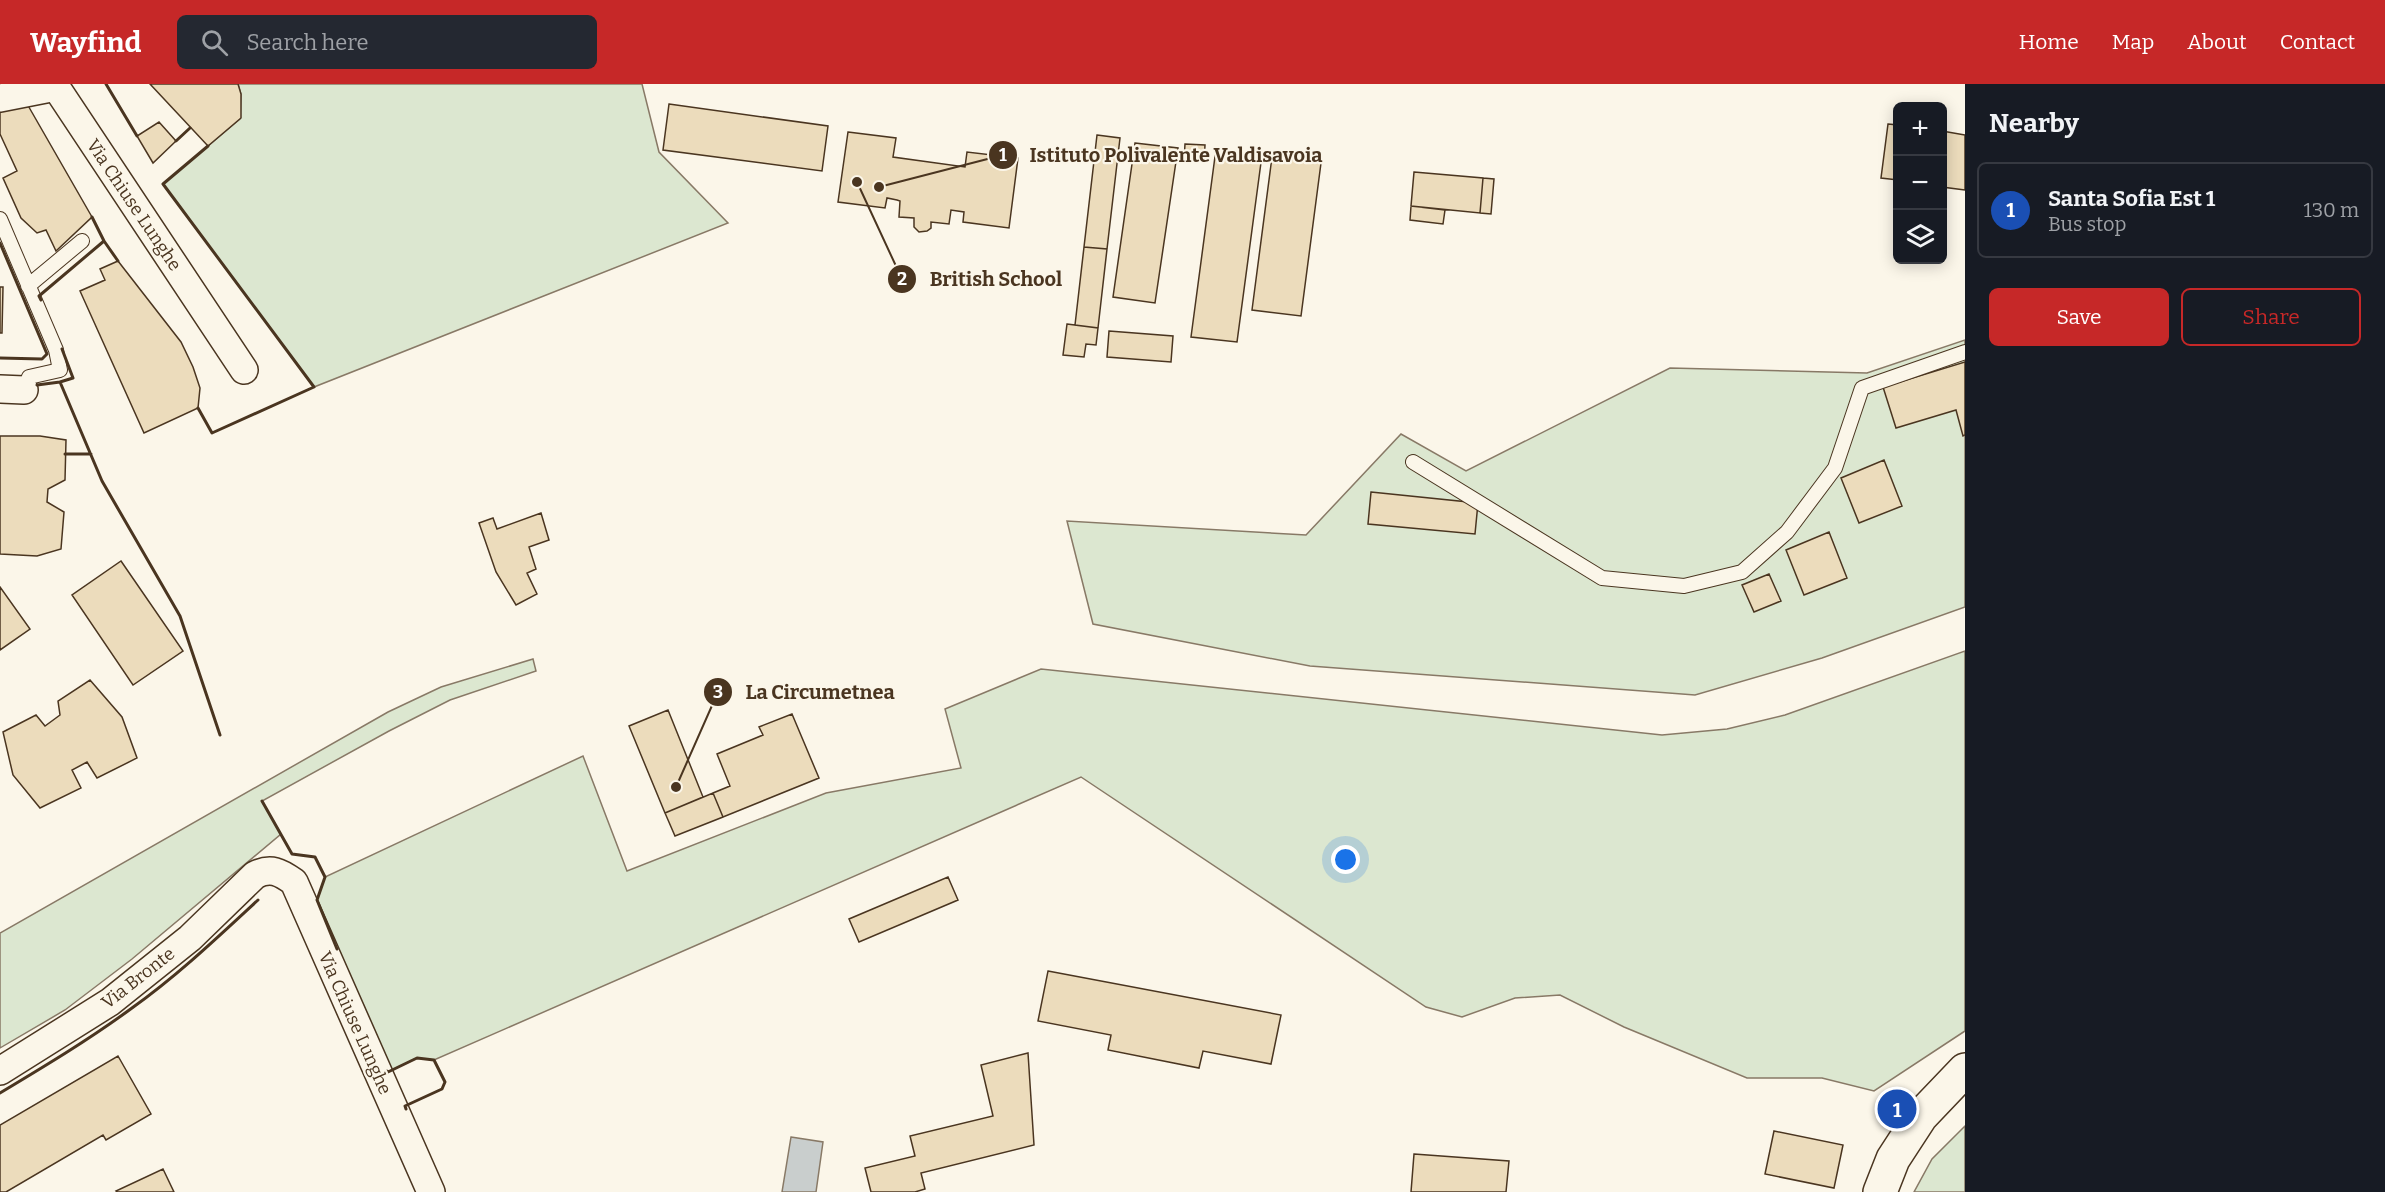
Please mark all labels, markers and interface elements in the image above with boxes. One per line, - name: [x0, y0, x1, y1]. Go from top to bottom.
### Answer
- search box: [177, 15, 597, 69]
- text: Wayfind: [30, 26, 141, 59]
- icon: search: [198, 26, 231, 59]
- text: Search here: [246, 29, 369, 56]
- text: Home: [2019, 29, 2079, 55]
- text: Map: [2112, 29, 2154, 55]
- text: About: [2187, 29, 2247, 55]
- text: Contact: [2280, 29, 2355, 55]
- map controls: [1893, 102, 1947, 264]
- button: +: [1893, 102, 1947, 156]
- text: Nearby: [1989, 108, 2079, 139]
- street label: Via Chiuse Lunghe: [82, 135, 186, 275]
- callout: Istituto Polivalente Valdisavoia: [988, 136, 1335, 174]
- text: Istituto Polivalente Valdisavoia: [1030, 143, 1322, 167]
- text: 1: [999, 144, 1007, 166]
- button: −: [1893, 156, 1947, 210]
- text: Santa Sofia Est 1: [2048, 185, 2215, 212]
- text: 1: [2006, 198, 2015, 222]
- text: 130 m: [2304, 198, 2359, 222]
- button: layers: [1893, 210, 1947, 264]
- text: Bus stop: [2048, 212, 2126, 236]
- callout: British School: [887, 260, 1074, 298]
- text: British School: [930, 267, 1062, 291]
- text: 2: [897, 268, 907, 290]
- button: Save: [1989, 288, 2169, 346]
- button: Share: [2181, 288, 2361, 346]
- callout: La Circumetnea: [703, 673, 906, 711]
- text: La Circumetnea: [745, 680, 895, 704]
- text: 3: [713, 681, 723, 703]
- your location: [1331, 845, 1360, 874]
- street label: Via Bronte: [97, 943, 179, 1013]
- street label: Via Chiuse Lunghe: [314, 948, 396, 1098]
- pin: 1: [1878, 1086, 1916, 1132]

